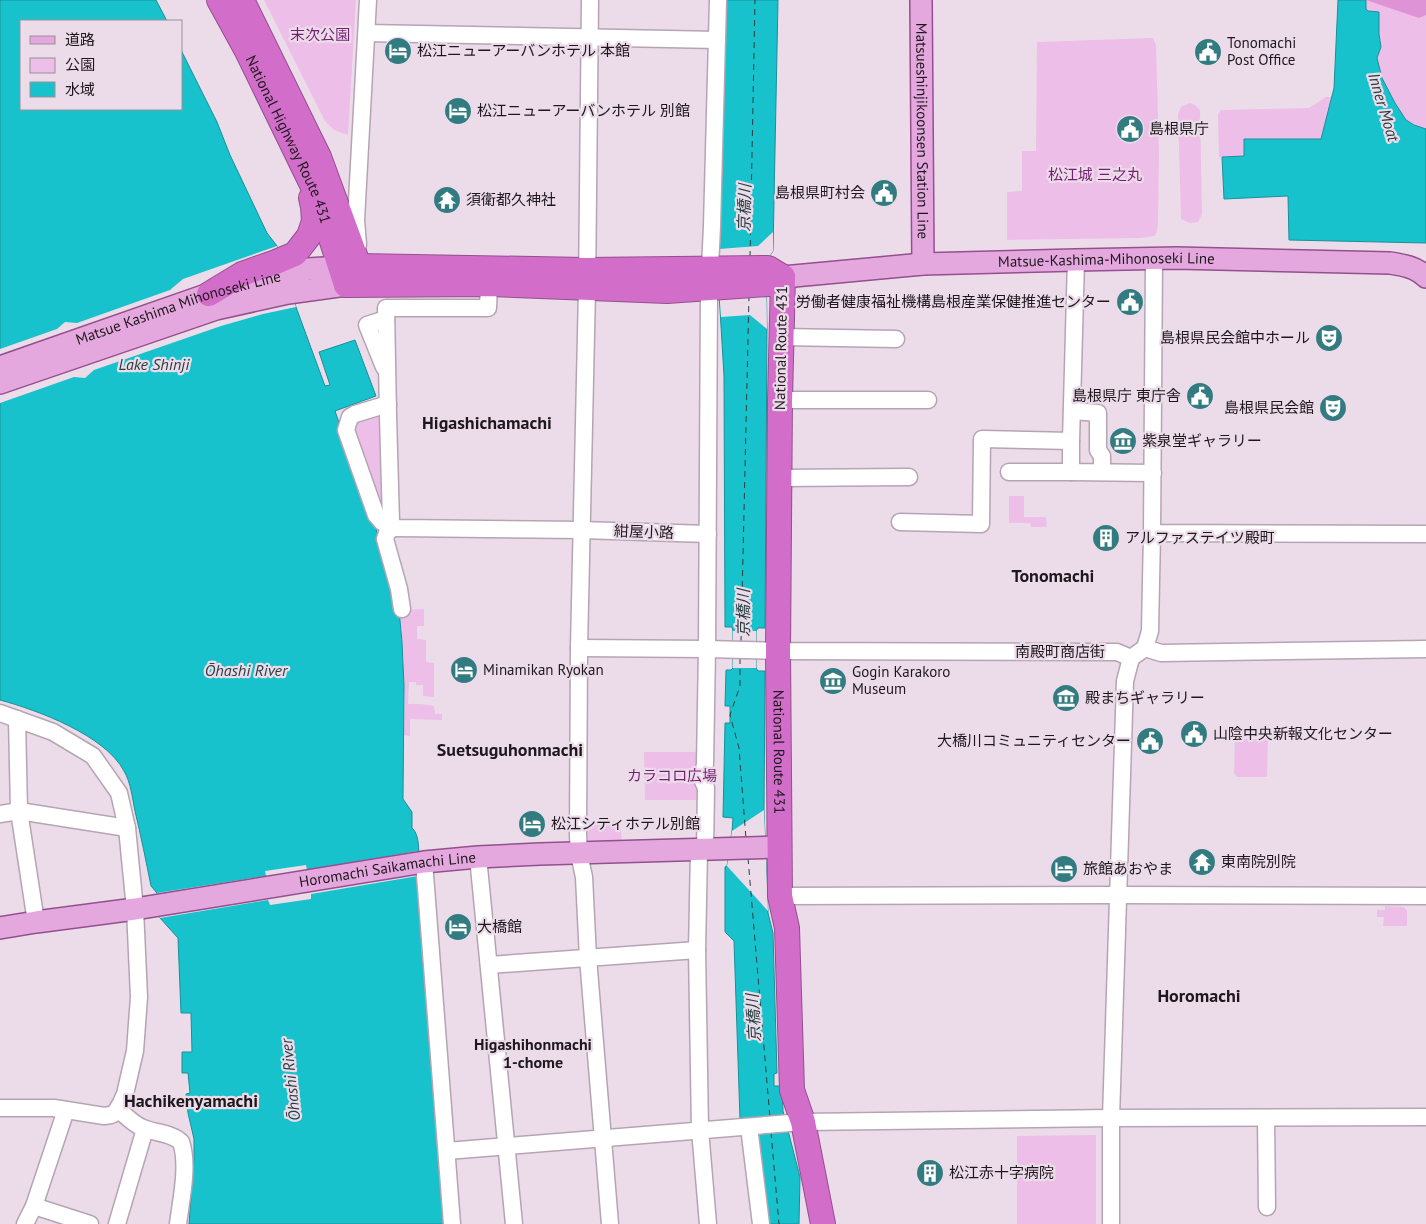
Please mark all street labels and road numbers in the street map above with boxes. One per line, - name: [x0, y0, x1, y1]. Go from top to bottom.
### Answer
- street label: Matsueshinjikoonsen Station Line: [912, 23, 933, 239]
- street label: National Highway Route 431: [242, 52, 336, 226]
- street label: Matsue-Kashima-Mihonoseki Line: [998, 248, 1215, 271]
- street label: Matsue Kashima Mihonoseki Line: [73, 266, 283, 349]
- street label: National Route 431: [770, 286, 791, 410]
- street label: 紺屋小路: [614, 521, 674, 542]
- street label: 南殿町商店街: [1015, 642, 1105, 661]
- street label: National Route 431: [769, 690, 789, 814]
- street label: Horomachi Saikamachi Line: [298, 847, 477, 891]

